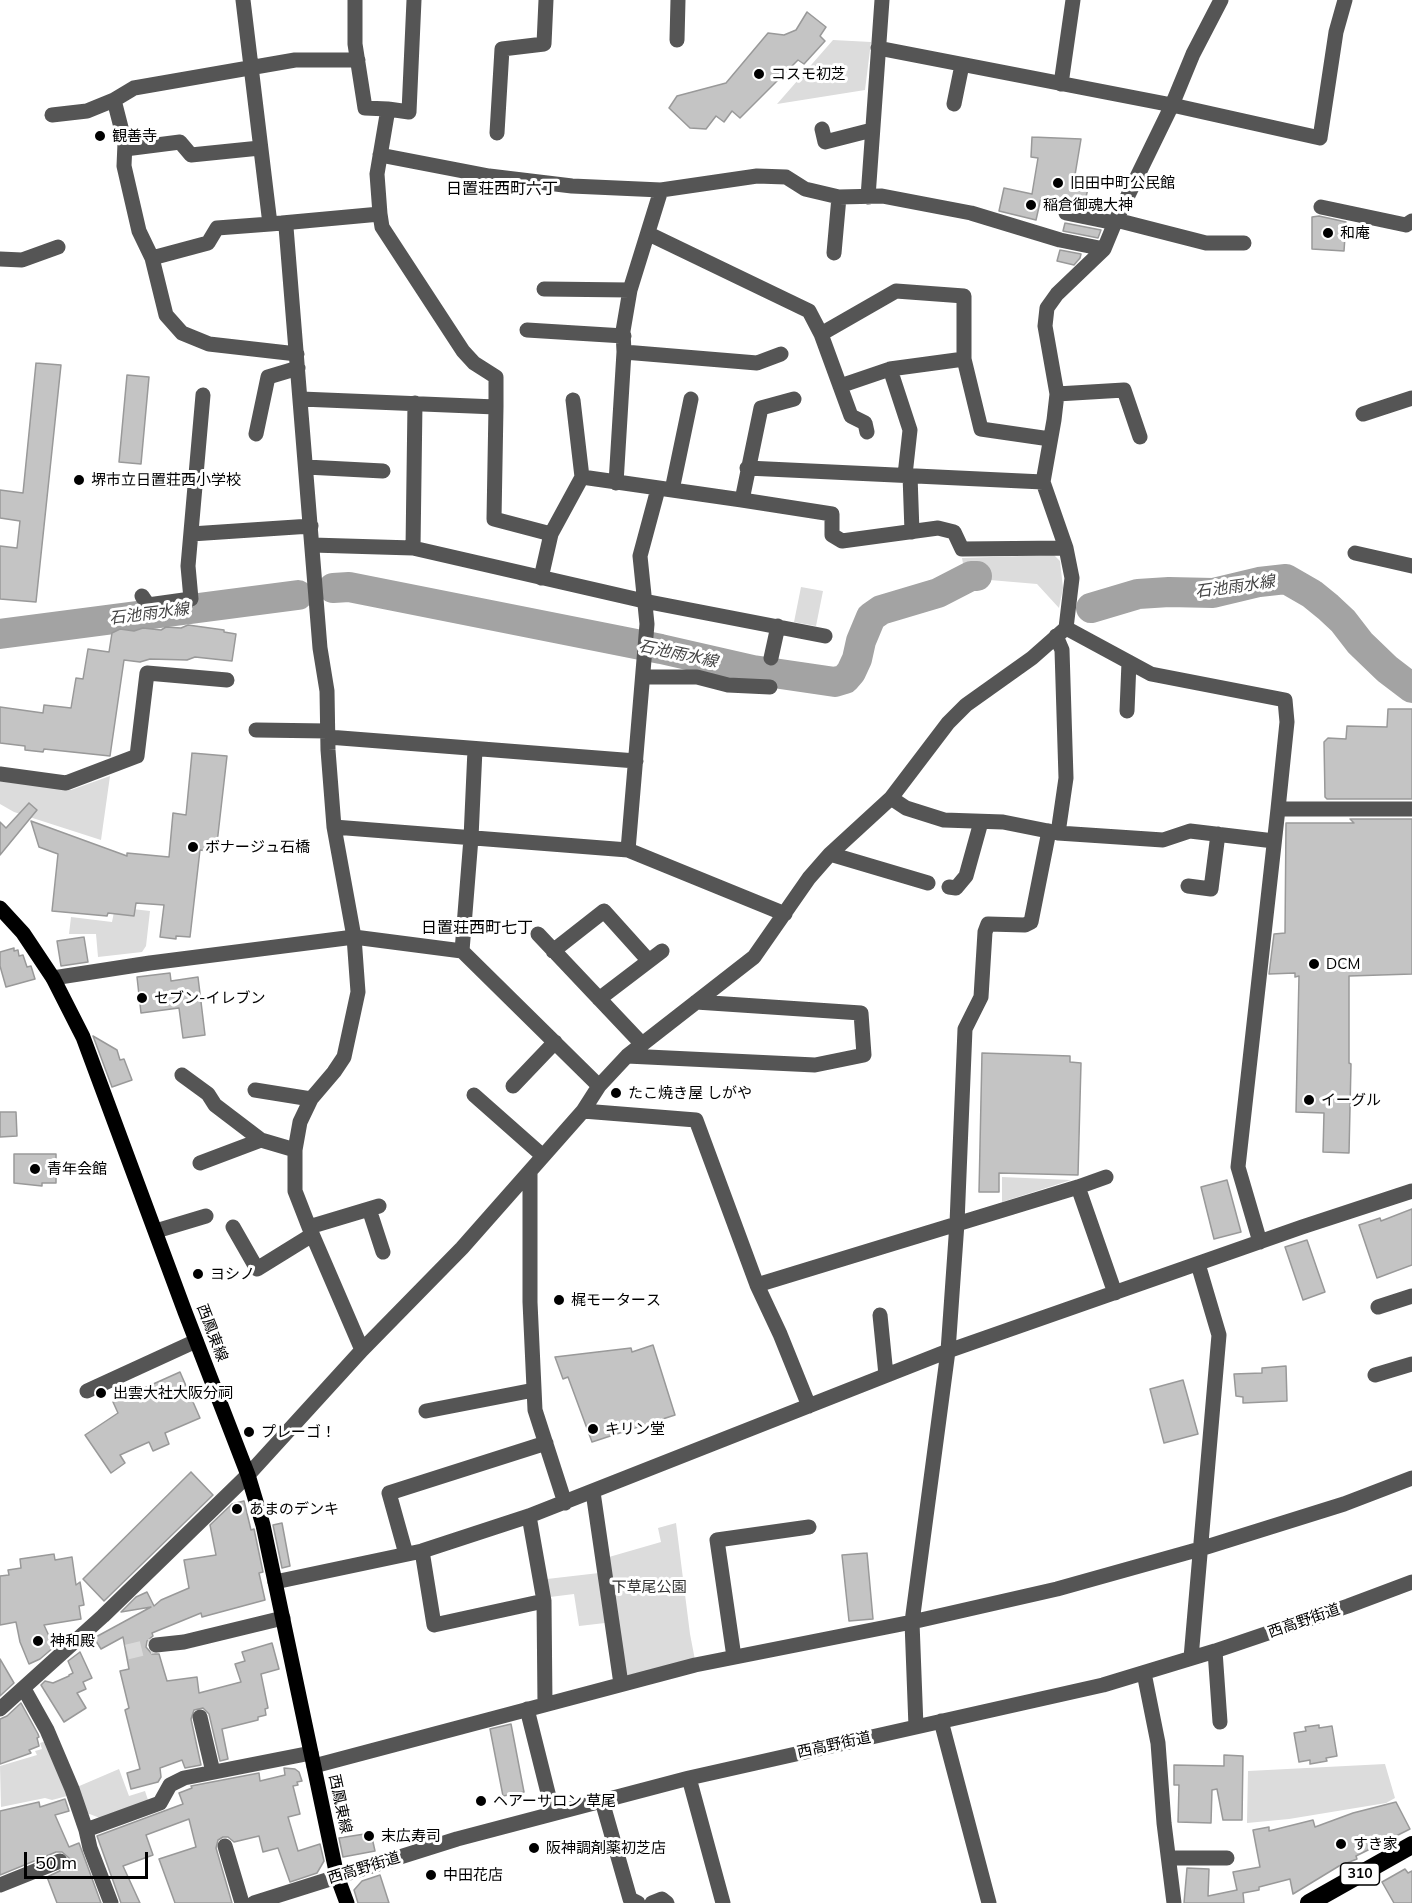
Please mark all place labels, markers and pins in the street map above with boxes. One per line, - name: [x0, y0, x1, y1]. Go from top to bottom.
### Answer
- place label: コスモ初芝: [771, 65, 846, 83]
- marker: コスモ初芝: [752, 67, 766, 81]
- place label: 観善寺: [112, 127, 157, 145]
- marker: 観善寺: [93, 129, 107, 143]
- place label: 旧田中町公民館: [1070, 174, 1175, 192]
- marker: 旧田中町公民館: [1051, 176, 1065, 190]
- place label: 稲倉御魂大神: [1043, 196, 1133, 214]
- marker: 稲倉御魂大神: [1024, 198, 1038, 212]
- place label: 和庵: [1340, 224, 1370, 242]
- marker: 和庵: [1321, 226, 1335, 240]
- place label: 堺市立日置荘西小学校: [91, 471, 241, 489]
- marker: 堺市立日置荘西小学校: [72, 473, 86, 487]
- place label: ボナージュ石橋: [205, 838, 310, 856]
- marker: ボナージュ石橋: [186, 840, 200, 854]
- place label: DCM: [1326, 955, 1360, 973]
- marker: DCM: [1307, 957, 1321, 971]
- place label: セブン-イレブン: [154, 989, 265, 1007]
- marker: セブン-イレブン: [135, 991, 149, 1005]
- place label: たこ焼き屋 しがや: [628, 1084, 752, 1102]
- marker: たこ焼き屋 しがや: [609, 1086, 623, 1100]
- place label: イーグル: [1321, 1091, 1381, 1109]
- marker: イーグル: [1302, 1093, 1316, 1107]
- place label: 青年会館: [47, 1160, 107, 1178]
- marker: 青年会館: [28, 1162, 42, 1176]
- place label: ヨシノ: [210, 1265, 255, 1283]
- marker: ヨシノ: [191, 1267, 205, 1281]
- place label: 梶モータース: [571, 1291, 661, 1309]
- marker: 梶モータース: [552, 1293, 566, 1307]
- place label: 出雲大社大阪分祠: [113, 1384, 233, 1402]
- marker: 出雲大社大阪分祠: [94, 1386, 108, 1400]
- place label: キリン堂: [605, 1420, 665, 1438]
- marker: キリン堂: [586, 1422, 600, 1436]
- place label: プレーゴ！: [261, 1423, 336, 1441]
- marker: プレーゴ！: [242, 1425, 256, 1439]
- place label: あまのデンキ: [249, 1500, 339, 1518]
- marker: あまのデンキ: [230, 1502, 244, 1516]
- place label: 神和殿: [50, 1632, 95, 1650]
- marker: 神和殿: [31, 1634, 45, 1648]
- place label: ヘアーサロン 草尾: [493, 1792, 616, 1810]
- marker: ヘアーサロン 草尾: [474, 1794, 488, 1808]
- place label: 末広寿司: [381, 1827, 441, 1845]
- marker: 末広寿司: [362, 1829, 376, 1843]
- place label: すき家: [1353, 1835, 1398, 1853]
- marker: すき家: [1334, 1837, 1348, 1851]
- place label: 阪神調剤薬初芝店: [546, 1839, 666, 1857]
- marker: 阪神調剤薬初芝店: [527, 1841, 541, 1855]
- place label: 中田花店: [443, 1866, 503, 1884]
- marker: 中田花店: [424, 1868, 438, 1882]

